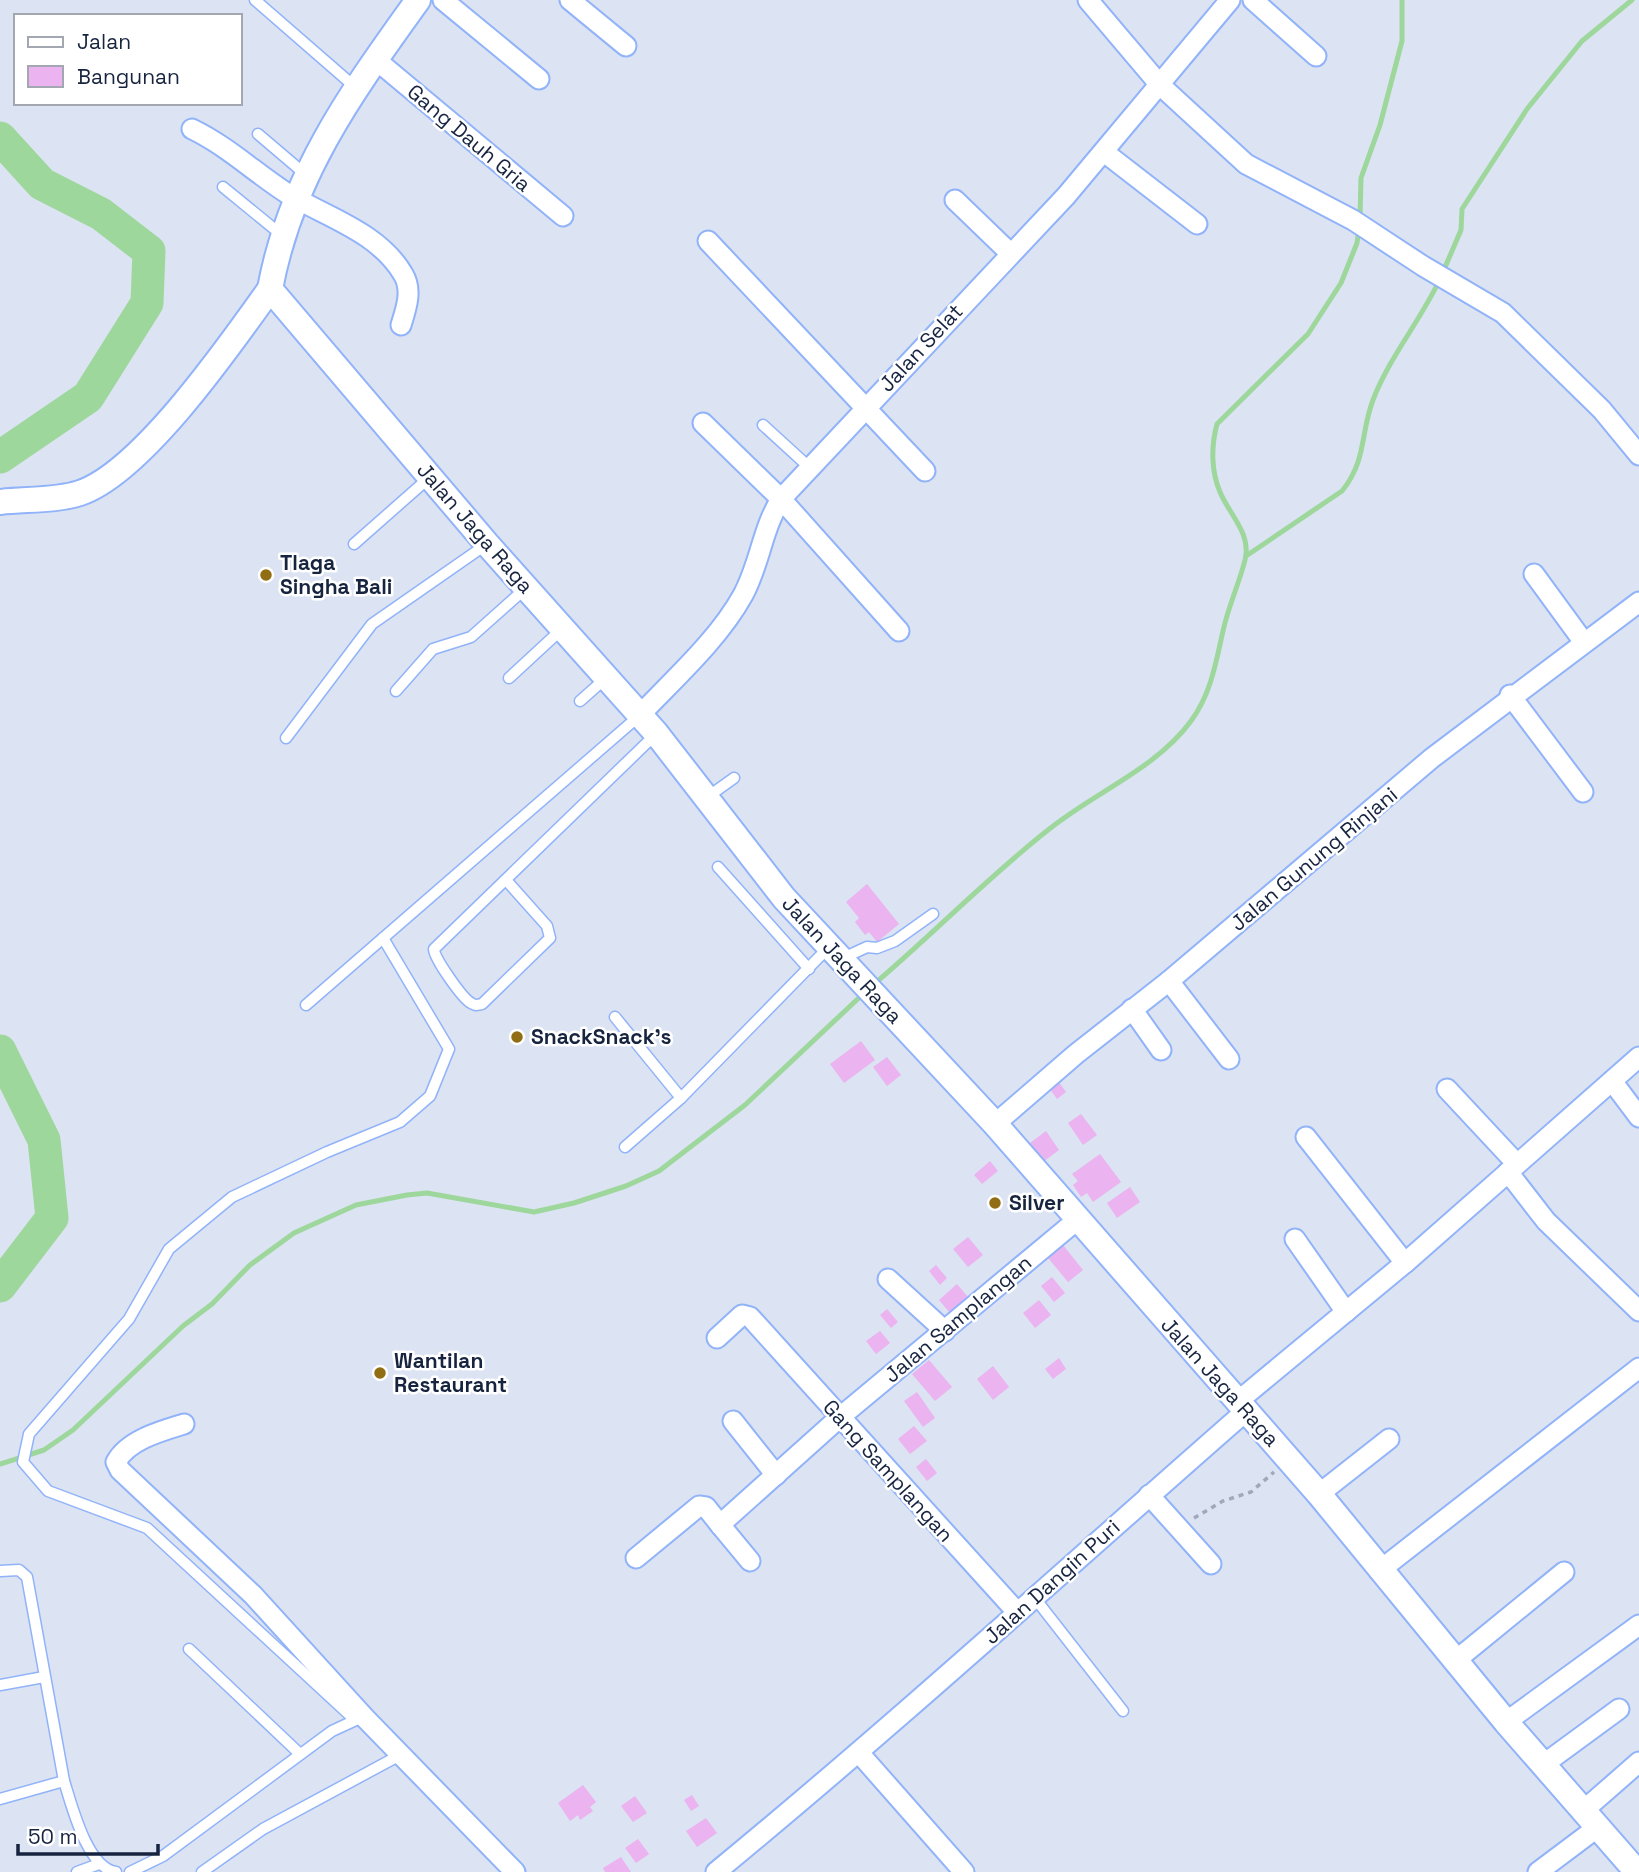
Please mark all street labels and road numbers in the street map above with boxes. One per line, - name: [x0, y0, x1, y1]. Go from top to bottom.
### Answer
- street label: Gang Dauh Gria: [402, 78, 537, 197]
- street label: Jalan Selat: [873, 298, 968, 397]
- street label: Jalan Jaga Raga: [411, 457, 540, 599]
- street label: Jalan Gunung Rinjani: [1225, 781, 1403, 936]
- street label: Jalan Jaga Raga: [776, 890, 908, 1029]
- street label: Jalan Samplangan: [878, 1249, 1037, 1388]
- street label: Jalan Jaga Raga: [1155, 1311, 1286, 1452]
- street label: Gang Samplangan: [817, 1394, 960, 1548]
- street label: Jalan Dangin Puri: [978, 1513, 1125, 1650]

